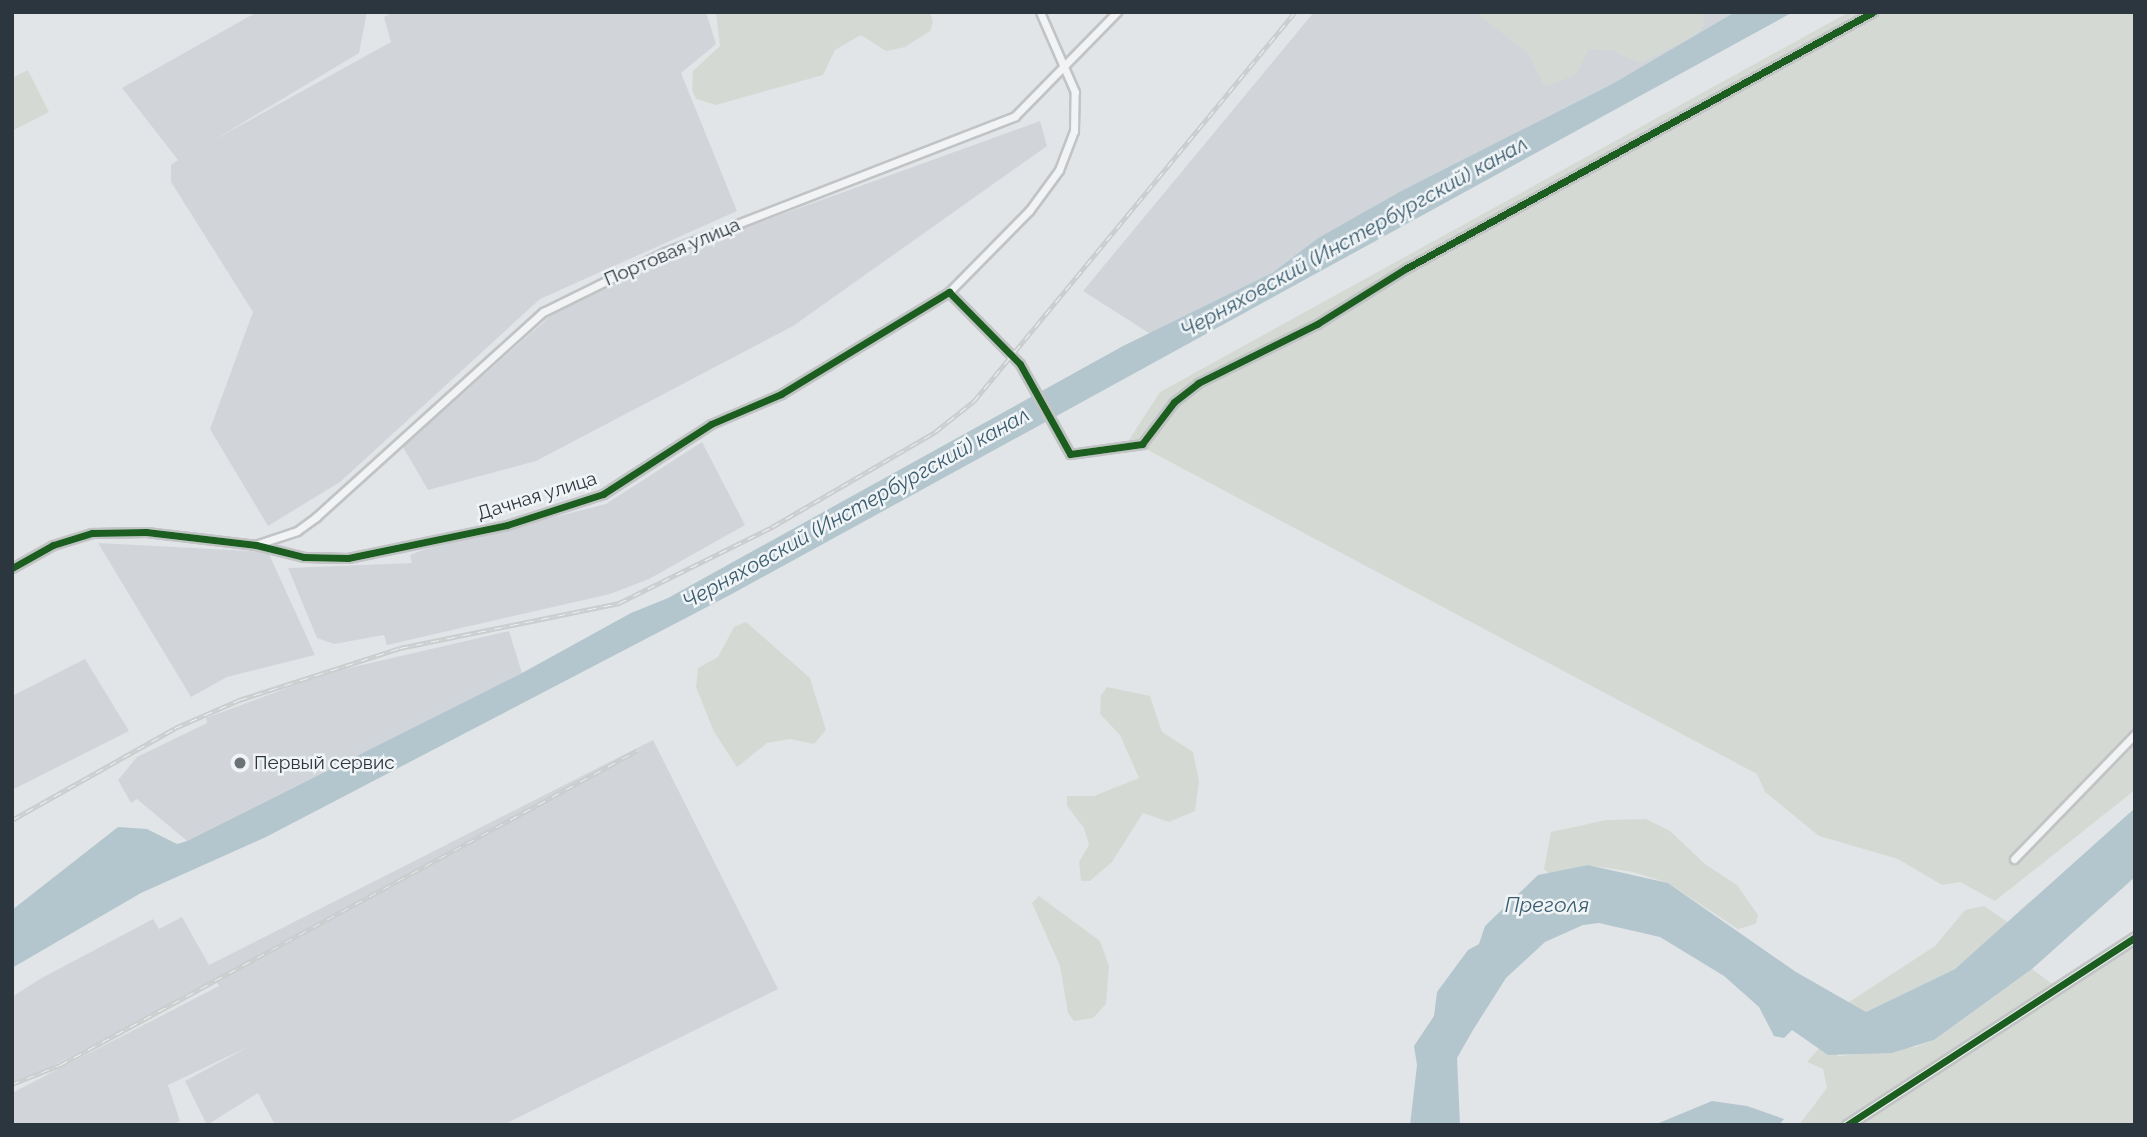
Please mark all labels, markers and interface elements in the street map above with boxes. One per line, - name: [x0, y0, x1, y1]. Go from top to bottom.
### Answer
- water label: Черняховский (Инстербургский) канал: [1176, 131, 1532, 343]
- street label: Портовая улица: [600, 213, 744, 291]
- water label: Черняховский (Инстербургский) канал: [678, 402, 1034, 614]
- street label: Дачная улица: [474, 467, 600, 525]
- place label: Первый сервис: [254, 752, 395, 774]
- marker: Первый сервис: [232, 755, 248, 771]
- water label: Преголя: [1505, 892, 1589, 918]

